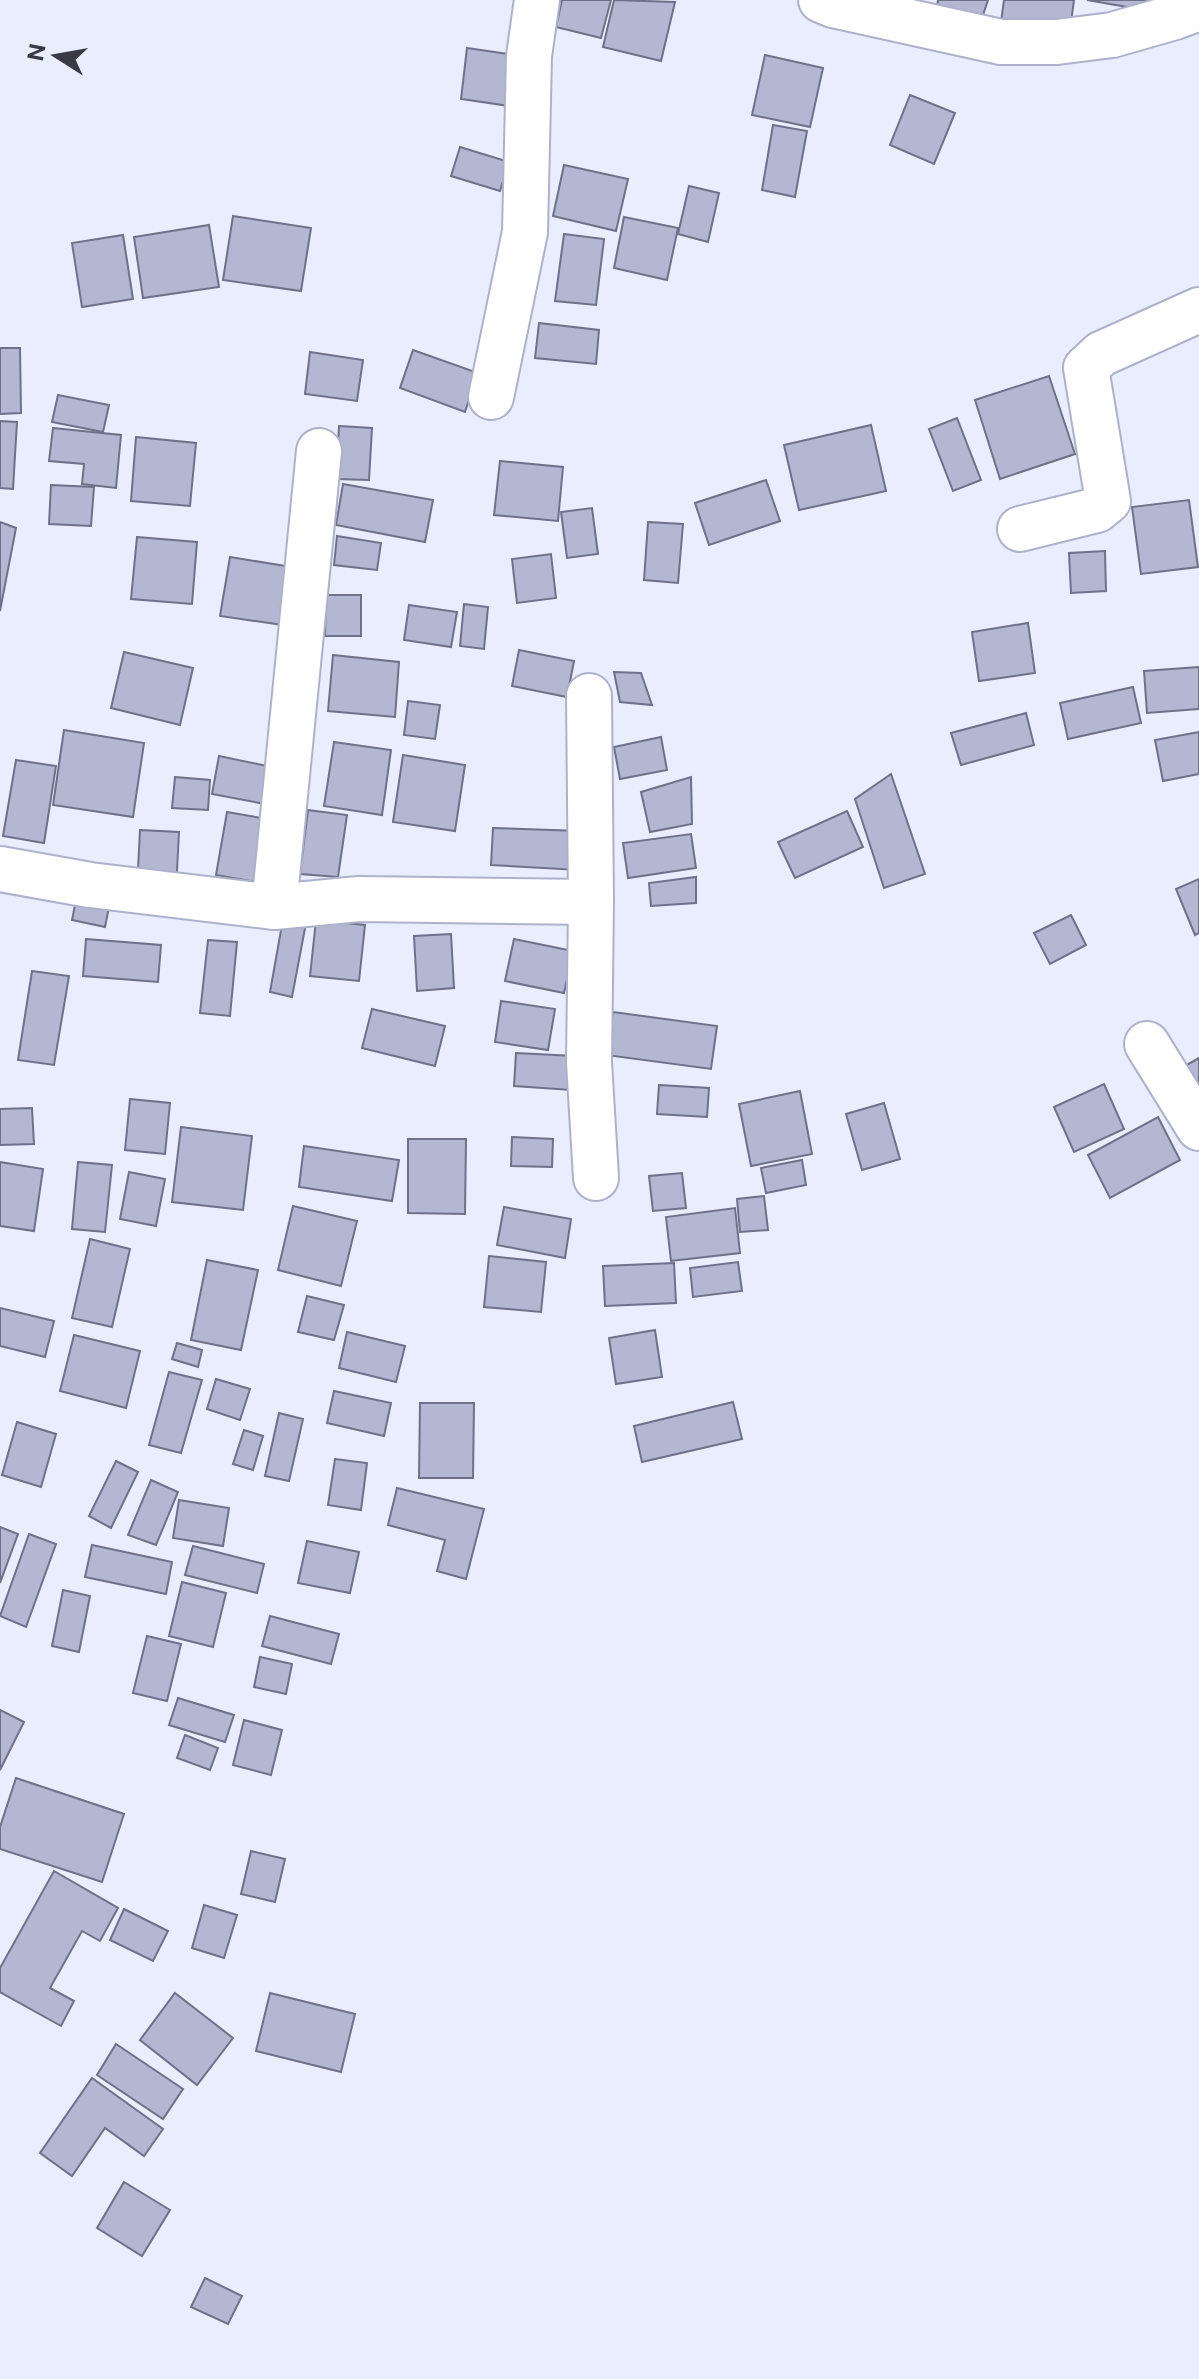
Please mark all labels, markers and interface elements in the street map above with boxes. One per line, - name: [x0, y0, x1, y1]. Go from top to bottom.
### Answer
- north arrow: [16, 16, 96, 96]
- text: N: [22, 41, 51, 63]

